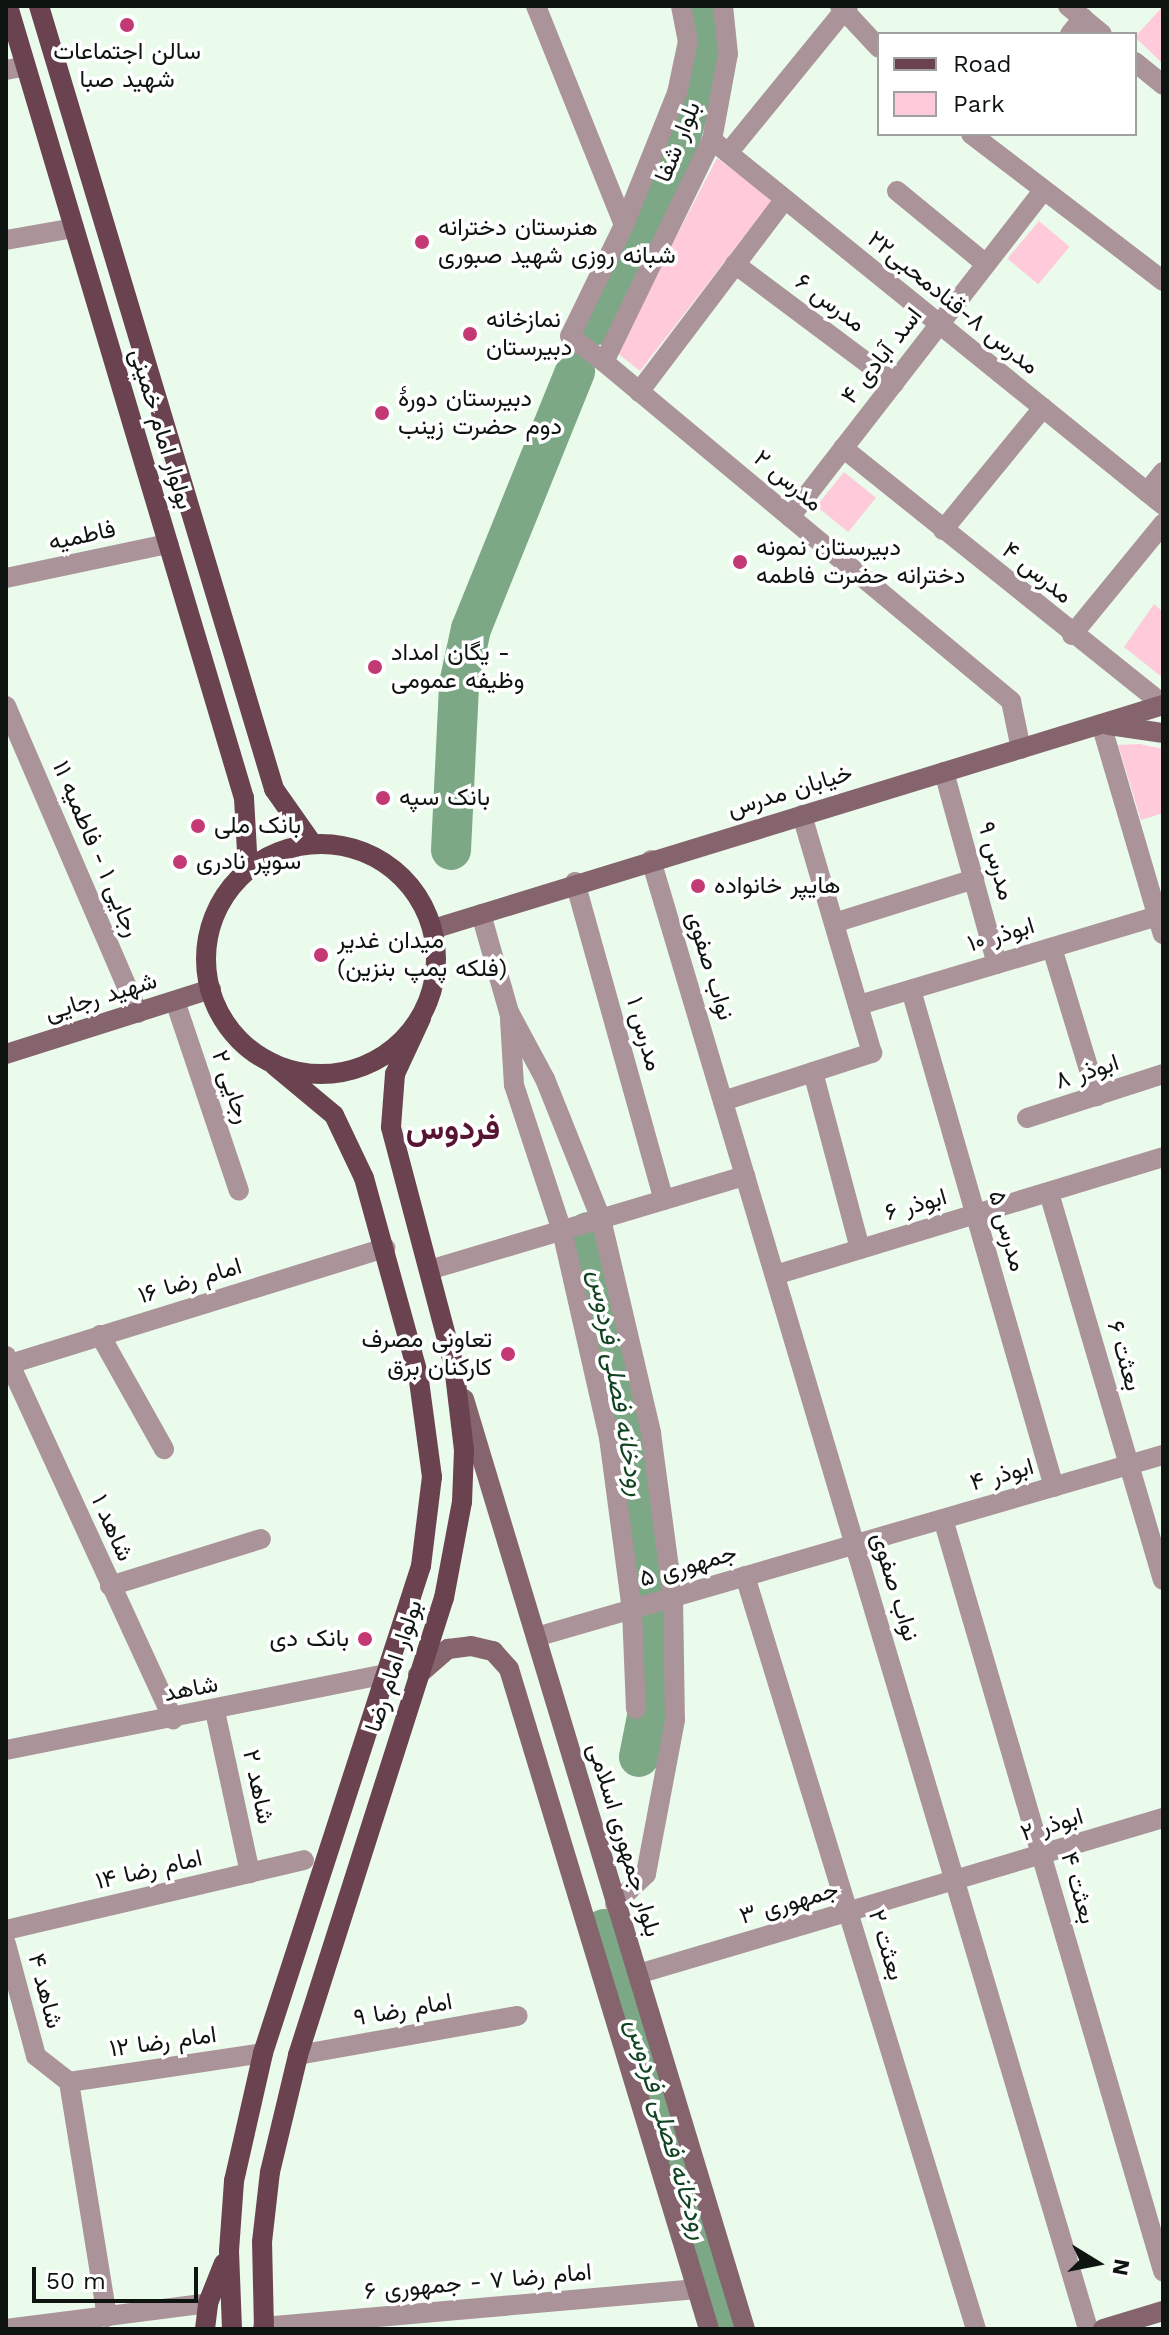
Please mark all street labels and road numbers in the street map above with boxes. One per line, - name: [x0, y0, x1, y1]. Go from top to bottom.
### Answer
- street label: بلوار شفا: [649, 97, 707, 187]
- street label: مدرس ۸-قنادمحبی۲۲: [862, 225, 1044, 381]
- street label: مدرس ۶: [789, 267, 871, 339]
- street label: اسد آبادی ۴: [835, 302, 929, 410]
- street label: بولوار امام خمینی: [123, 345, 199, 513]
- street label: مدرس ۲: [748, 444, 828, 518]
- street label: فاطمیه: [46, 515, 118, 557]
- street label: مدرس ۴: [996, 536, 1078, 610]
- street label: رجایی ۱ - فاطمیه ۱۱: [46, 757, 146, 941]
- street label: خیابان مدرس: [724, 758, 856, 824]
- street label: مدرس ۹: [971, 819, 1021, 903]
- street label: نواب صفوی: [680, 908, 740, 1024]
- street label: ابوذر ۱۰: [964, 911, 1038, 959]
- street label: شهید رجایی: [42, 966, 160, 1028]
- street label: مدرس ۱: [620, 994, 668, 1074]
- street label: رجایی ۲: [205, 1046, 257, 1128]
- street label: ابوذر ۸: [1051, 1048, 1123, 1096]
- street label: ابوذر ۶: [882, 1182, 950, 1228]
- street label: مدرس ۵: [982, 1187, 1032, 1275]
- street label: امام رضا ۱۶: [135, 1252, 245, 1310]
- street label: بعثت ۶: [1100, 1318, 1148, 1394]
- street label: ابوذر ۴: [967, 1452, 1037, 1498]
- street label: شاهد ۱: [85, 1490, 139, 1566]
- street label: نواب صفوی: [865, 1529, 925, 1645]
- street label: جمهوری ۵: [636, 1538, 740, 1594]
- street label: بولوار امام رضا: [359, 1596, 429, 1736]
- street label: شاهد: [161, 1670, 221, 1708]
- street label: بلوار جمهوری اسلامی: [581, 1740, 667, 1940]
- street label: شاهد ۲: [236, 1747, 280, 1827]
- street label: ابوذر ۲: [1017, 1802, 1087, 1848]
- street label: امام رضا ۱۴: [93, 1844, 205, 1896]
- street label: بعثت ۴: [1054, 1849, 1102, 1927]
- street label: جمهوری ۳: [736, 1875, 842, 1931]
- street label: بعثت ۲: [862, 1906, 910, 1984]
- street label: شاهد ۴: [21, 1950, 69, 2032]
- street label: امام رضا ۹: [351, 1987, 455, 2033]
- street label: امام رضا ۱۲: [108, 2020, 218, 2064]
- street label: امام رضا ۷ - جمهوری ۶: [363, 2258, 593, 2306]

